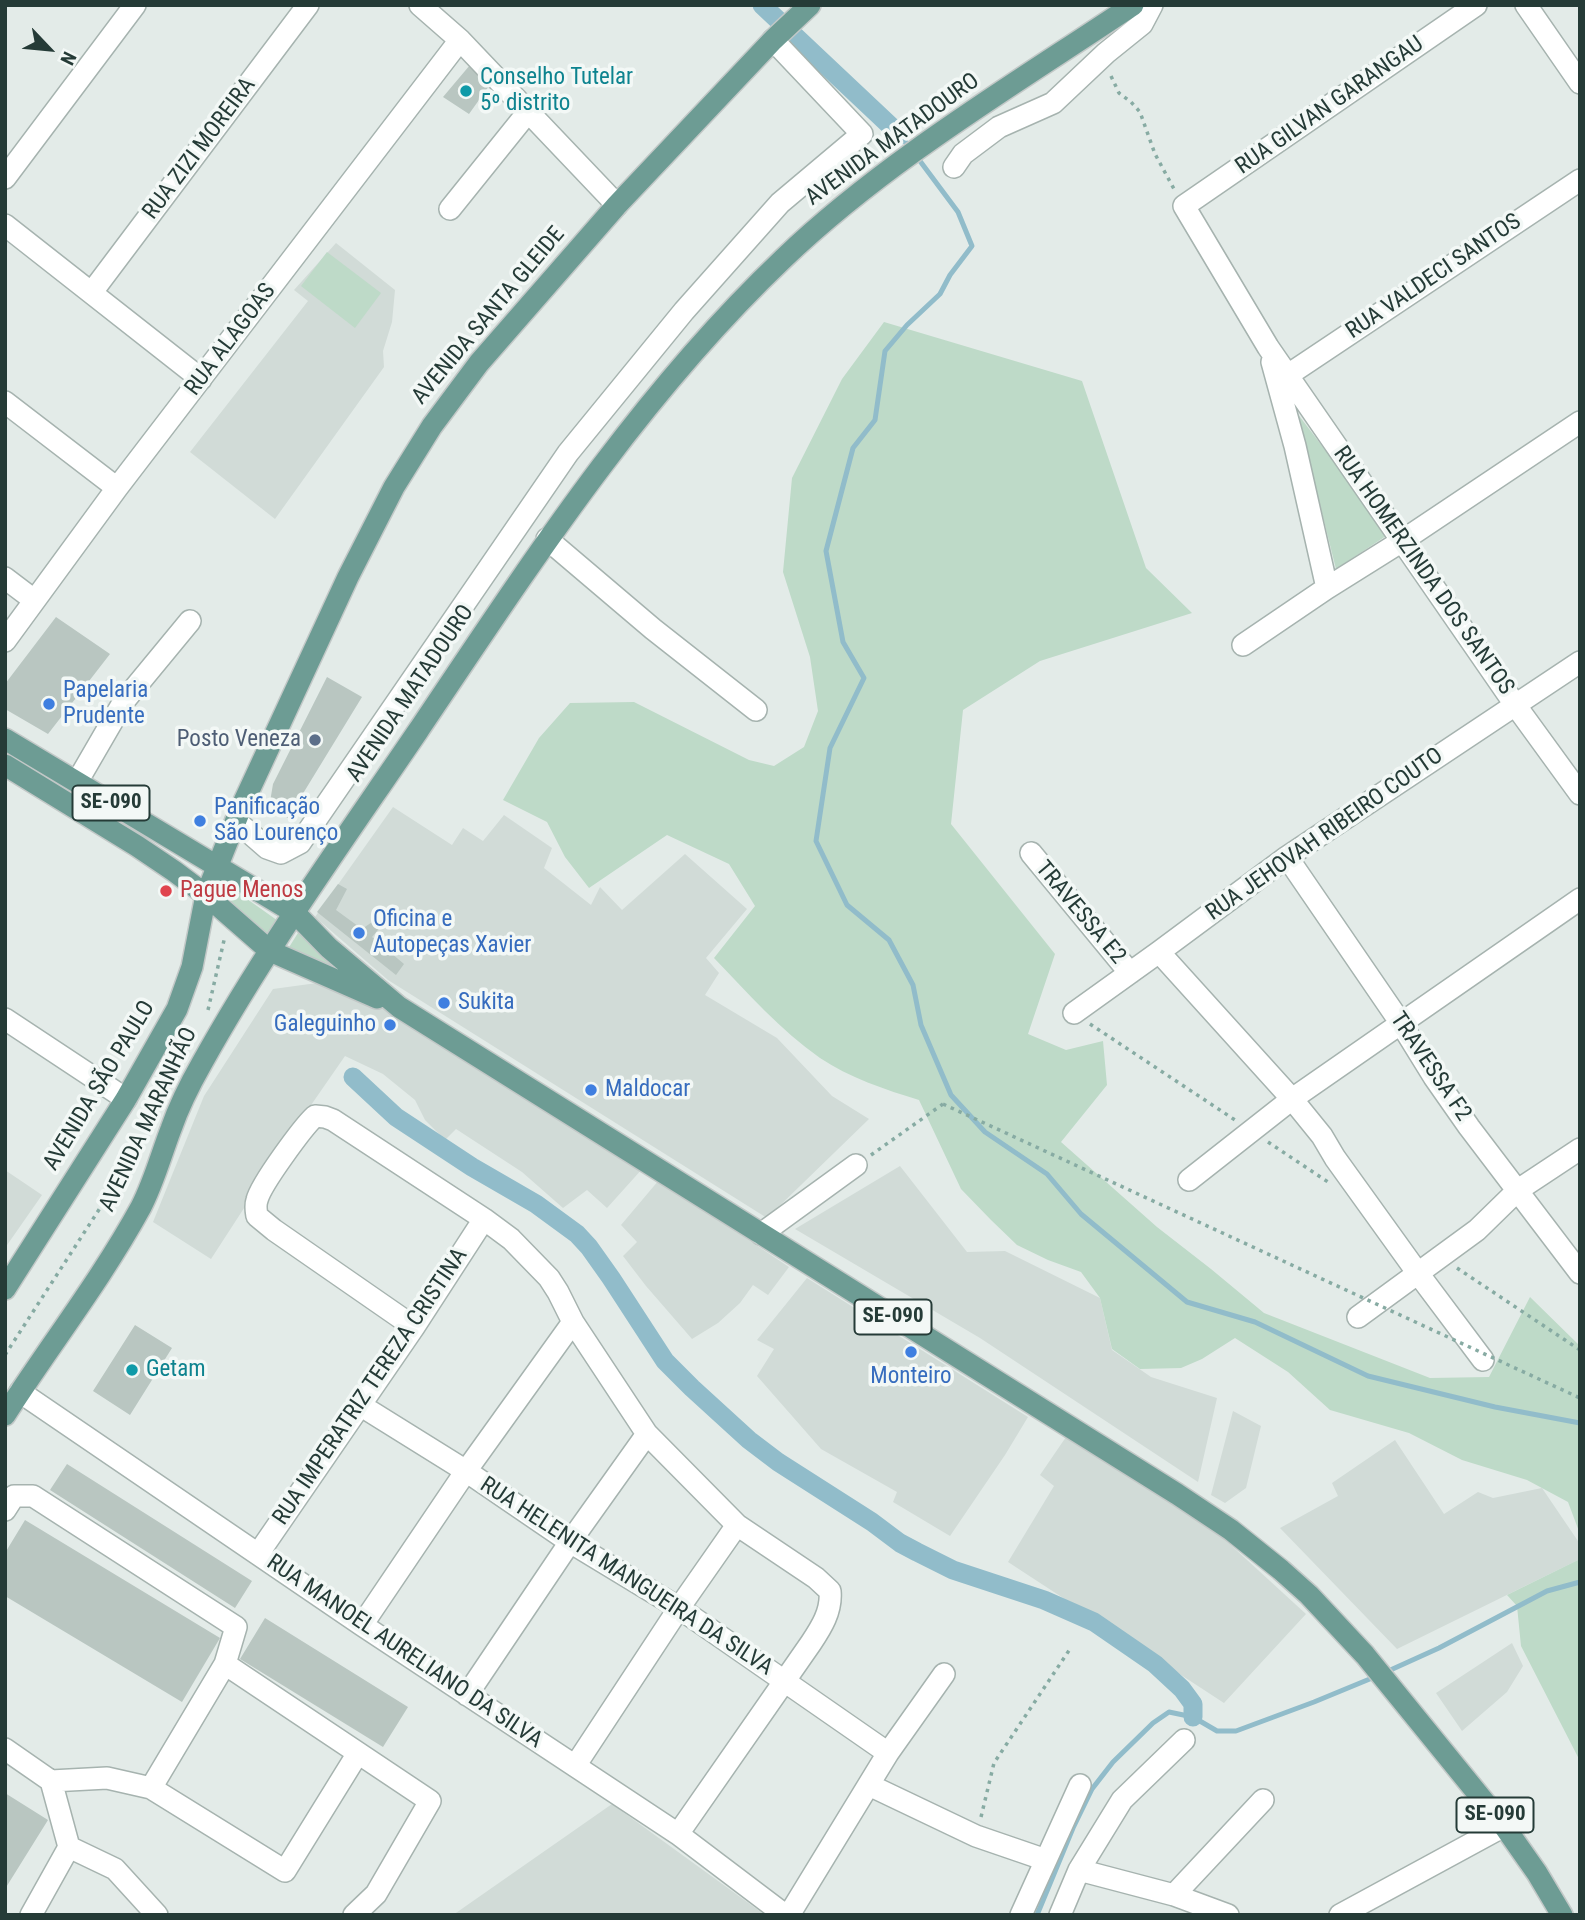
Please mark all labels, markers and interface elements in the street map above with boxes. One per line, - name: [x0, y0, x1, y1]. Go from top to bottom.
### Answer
- north arrow: [14, 14, 84, 84]
- street label: RUA GILVAN GARANGAU: [1231, 31, 1429, 181]
- text: N: [55, 48, 81, 69]
- place label: Conselho Tutelar 5º distrito: [480, 64, 633, 118]
- street label: AVENIDA MATADOURO: [801, 68, 985, 212]
- street label: RUA ZIZI MOREIRA: [138, 73, 262, 225]
- marker: Conselho Tutelar 5º distrito: [458, 83, 474, 99]
- street label: RUA VALDECI SANTOS: [1341, 208, 1527, 346]
- street label: AVENIDA SANTA GLEIDE: [407, 222, 571, 410]
- street label: RUA ALAGOAS: [180, 278, 282, 402]
- street label: RUA HOMERZINDA DOS SANTOS: [1327, 442, 1519, 700]
- street label: AVENIDA MATADOURO: [341, 600, 481, 788]
- place label: Papelaria Prudente: [63, 677, 148, 731]
- marker: Papelaria Prudente: [41, 696, 57, 712]
- place label: Posto Veneza: [177, 726, 301, 754]
- marker: Posto Veneza: [307, 732, 323, 748]
- street label: RUA JEHOVAH RIBEIRO COUTO: [1201, 743, 1449, 927]
- road number: SE-090: [72, 786, 150, 820]
- place label: Panificação São Lourenço: [214, 794, 338, 848]
- marker: Panificação São Lourenço: [192, 813, 208, 829]
- street label: TRAVESSA E2: [1029, 856, 1131, 970]
- place label: Pague Menos: [180, 877, 303, 905]
- marker: Pague Menos: [158, 883, 174, 899]
- place label: Oficina e Autopeças Xavier: [373, 906, 531, 960]
- marker: Oficina e Autopeças Xavier: [351, 925, 367, 941]
- place label: Sukita: [458, 989, 515, 1017]
- marker: Sukita: [436, 995, 452, 1011]
- street label: AVENIDA SÃO PAULO: [38, 996, 162, 1176]
- street label: TRAVESSA F2: [1383, 1007, 1477, 1127]
- place label: Galeguinho: [274, 1011, 376, 1039]
- marker: Galeguinho: [382, 1017, 398, 1033]
- street label: AVENIDA MARANHÃO: [94, 1024, 204, 1216]
- place label: Maldocar: [605, 1076, 690, 1104]
- marker: Maldocar: [583, 1082, 599, 1098]
- street label: RUA IMPERATRIZ TEREZA CRISTINA: [268, 1243, 474, 1531]
- road number: SE-090: [854, 1300, 931, 1334]
- marker: Monteiro: [903, 1344, 919, 1360]
- place label: Getam: [146, 1356, 206, 1384]
- marker: Getam: [124, 1362, 140, 1378]
- place label: Monteiro: [870, 1363, 952, 1391]
- street label: RUA HELENITA MANGUEIRA DA SILVA: [474, 1472, 778, 1682]
- street label: RUA MANOEL AURELIANO DA SILVA: [261, 1549, 547, 1755]
- road number: SE-090: [1456, 1798, 1534, 1832]

